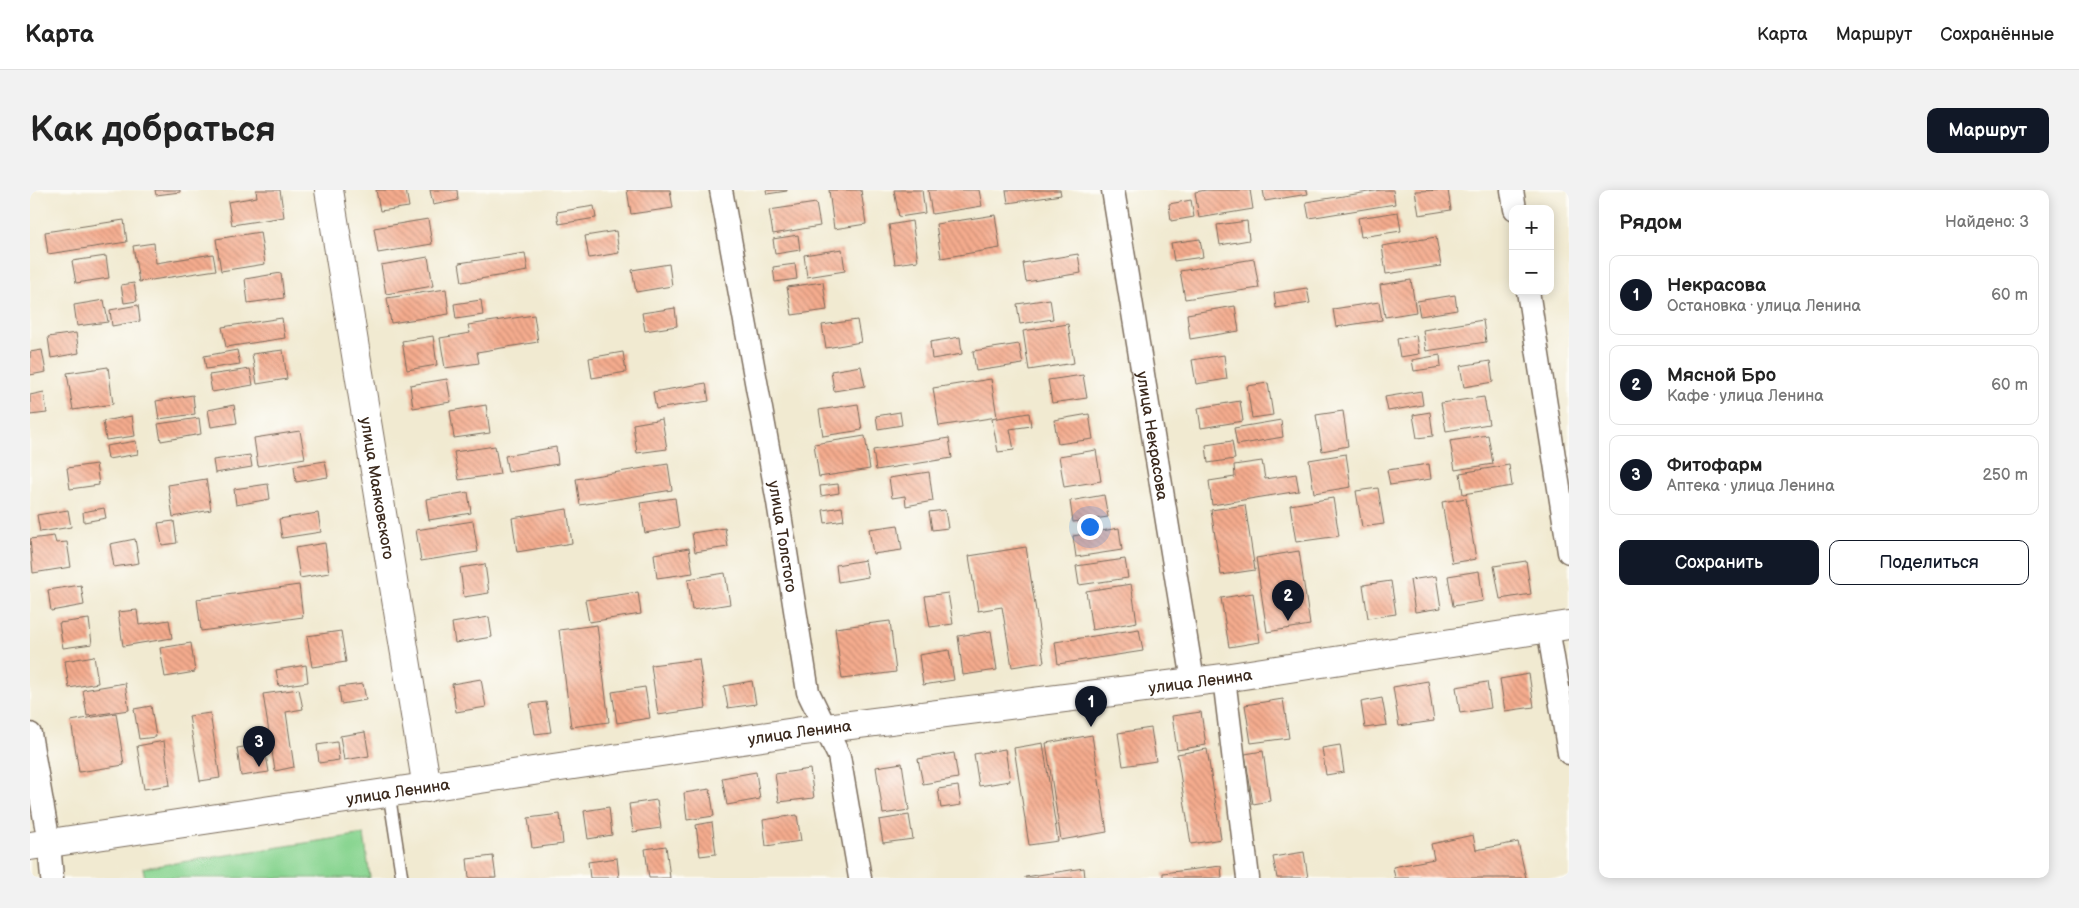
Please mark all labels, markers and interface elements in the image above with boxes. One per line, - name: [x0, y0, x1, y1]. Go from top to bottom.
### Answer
- text: Карта: [25, 20, 94, 49]
- text: Карта: [1757, 24, 1808, 45]
- text: Маршрут: [1836, 24, 1912, 45]
- text: Сохранённые: [1940, 24, 2054, 45]
- button: Маршрут: [1927, 108, 2049, 153]
- text: Как добраться: [30, 109, 276, 152]
- map controls: [1509, 205, 1554, 295]
- button: +: [1509, 205, 1554, 250]
- text: Рядом: [1619, 210, 1682, 235]
- text: Найдено: 3: [1945, 213, 2029, 232]
- button: −: [1509, 250, 1554, 295]
- text: Некрасова: [1667, 274, 1766, 297]
- text: 1: [1633, 286, 1639, 305]
- text: 60 m: [1991, 286, 2028, 305]
- text: Остановка · улица Ленина: [1667, 297, 1861, 316]
- text: Мясной Бро: [1667, 364, 1776, 387]
- street label: улица Некрасова: [1132, 370, 1172, 502]
- text: 2: [1631, 376, 1641, 395]
- text: 60 m: [1991, 376, 2028, 395]
- text: Кафе · улица Ленина: [1667, 387, 1824, 406]
- street label: улица Маяковского: [355, 416, 397, 561]
- text: Фитофарм: [1667, 454, 1763, 477]
- text: 3: [1631, 466, 1641, 485]
- text: 250 m: [1982, 466, 2028, 485]
- text: Аптека · улица Ленина: [1667, 477, 1835, 496]
- street label: улица Толстого: [763, 479, 800, 594]
- your location: [1077, 514, 1103, 540]
- button: Сохранить: [1619, 540, 1819, 585]
- button: Поделиться: [1829, 540, 2029, 585]
- pin: 2: [1272, 580, 1304, 621]
- street label: улица Ленина: [1148, 666, 1254, 698]
- pin: 1: [1075, 686, 1107, 727]
- street label: улица Ленина: [747, 717, 853, 750]
- pin: 3: [243, 726, 275, 767]
- street label: улица Ленина: [345, 775, 452, 810]

